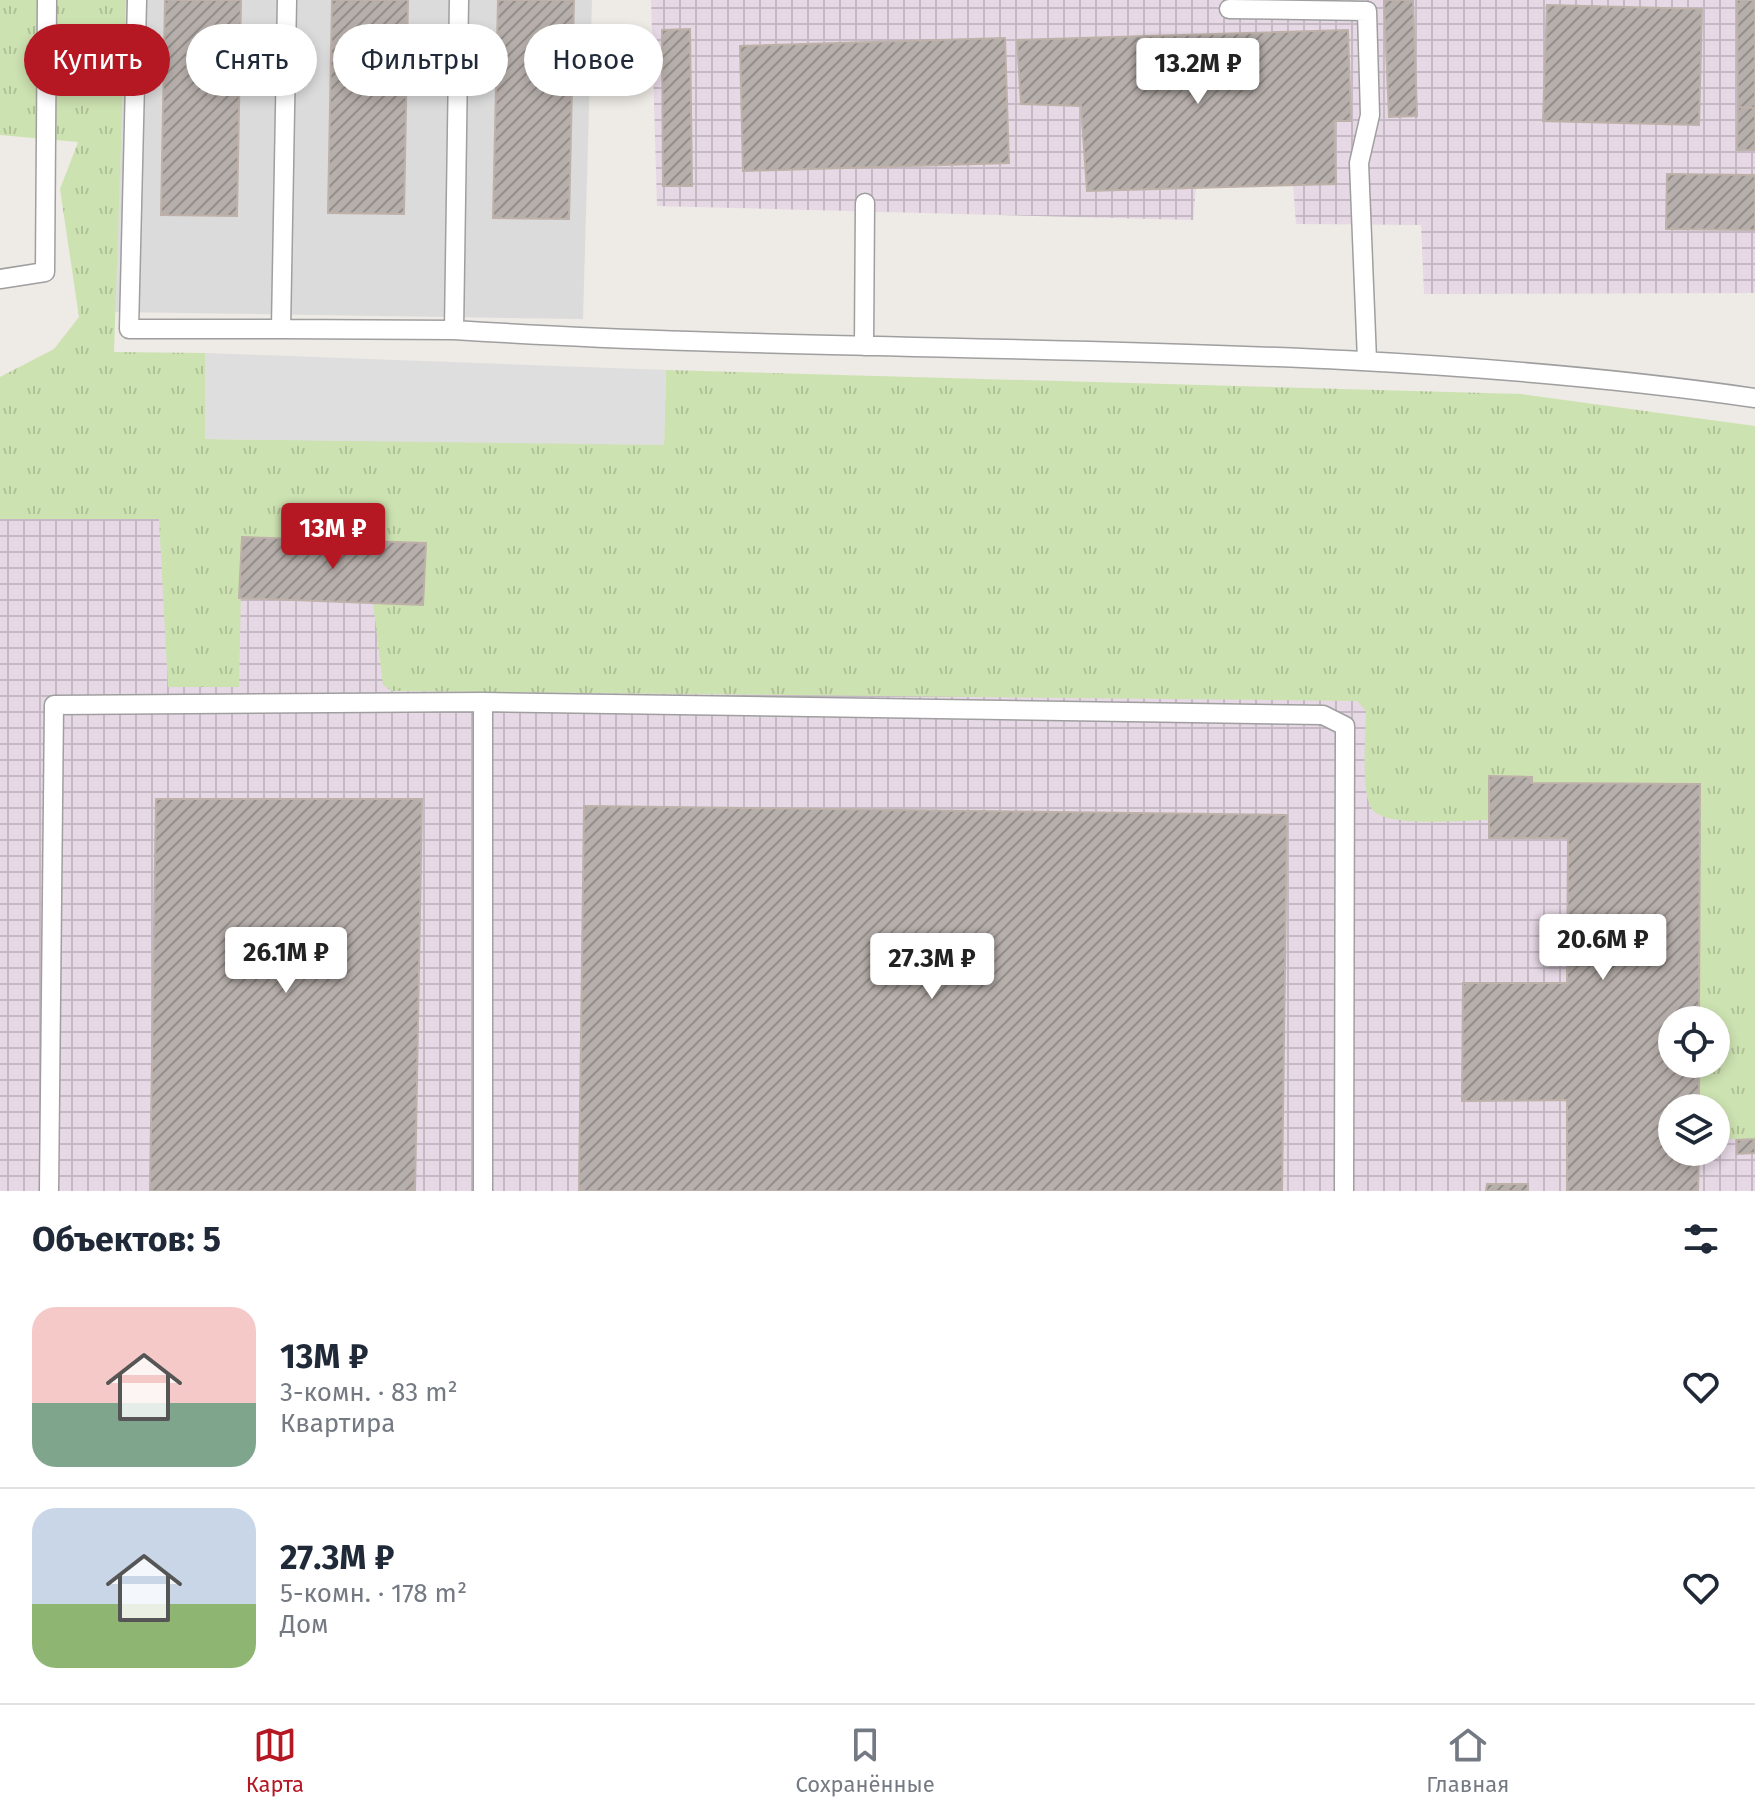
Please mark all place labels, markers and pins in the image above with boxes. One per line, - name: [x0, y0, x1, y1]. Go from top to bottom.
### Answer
- pin: 13.2M ₽: [1124, 38, 1272, 106]
- pin: 13M ₽: [277, 503, 389, 571]
- pin: 20.6M ₽: [1529, 914, 1677, 982]
- pin: 26.1M ₽: [212, 927, 360, 995]
- pin: 27.3M ₽: [858, 933, 1006, 1001]

